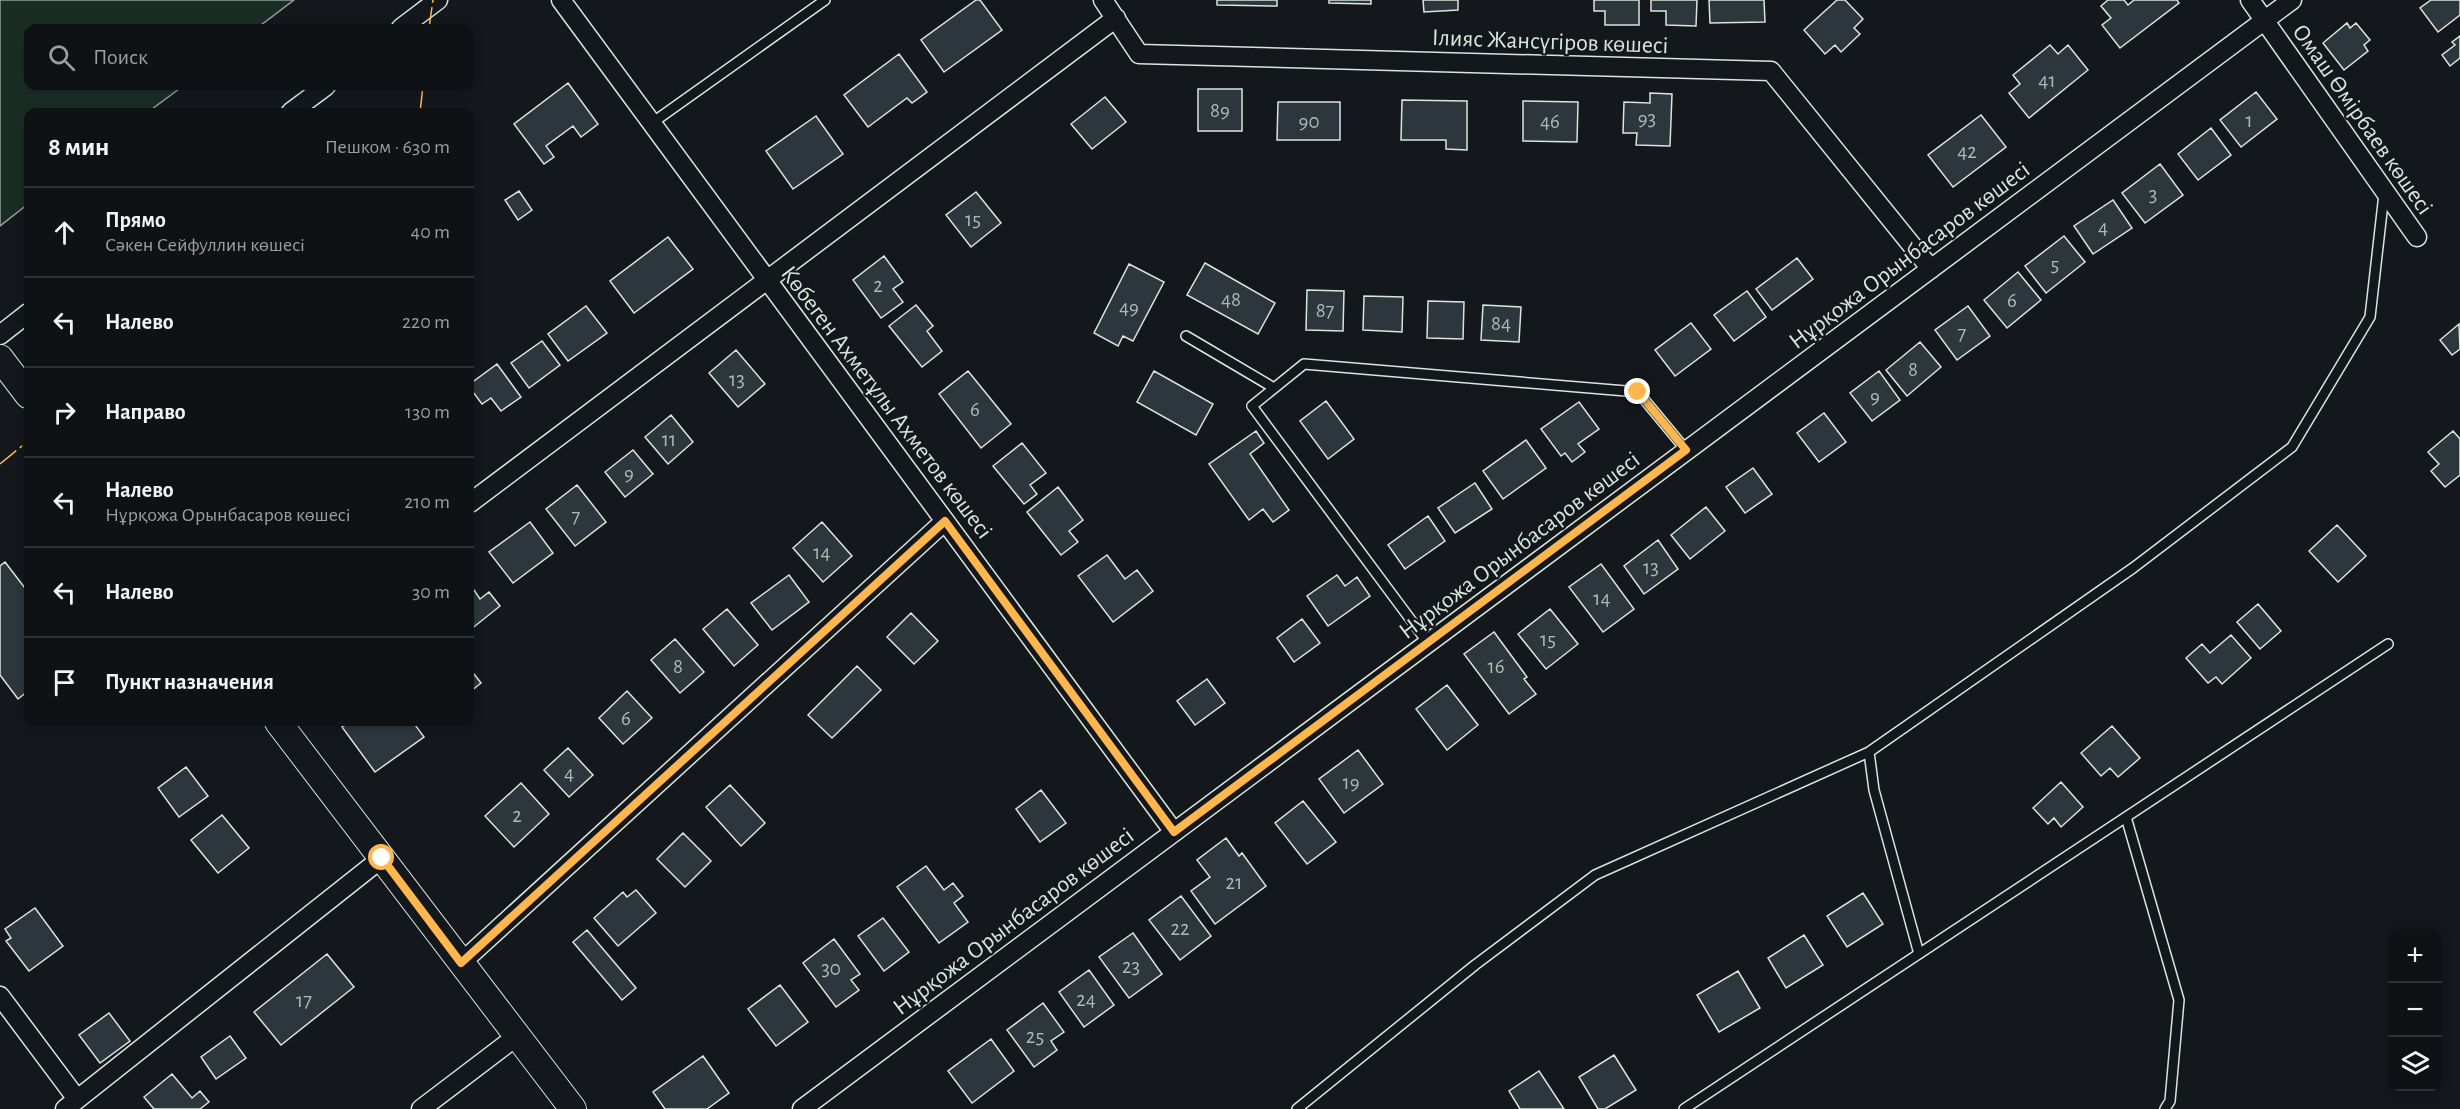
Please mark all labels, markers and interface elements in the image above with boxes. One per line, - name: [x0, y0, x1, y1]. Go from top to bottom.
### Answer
- street label: Омаш Өмірбаев көшесі: [2287, 20, 2437, 219]
- search box: [24, 24, 474, 90]
- street label: Ілияс Жансүгіров көшесі: [1431, 26, 1669, 58]
- icon: search: [45, 41, 78, 74]
- text: Поиск: [93, 46, 148, 68]
- house number: 41: [2038, 70, 2056, 91]
- house number: 89: [1210, 100, 1230, 121]
- house number: 93: [1638, 108, 1656, 129]
- house number: 1: [2245, 110, 2253, 131]
- house number: 90: [1299, 111, 1319, 132]
- house number: 46: [1540, 111, 1560, 132]
- text: 8 мин: [48, 134, 109, 160]
- text: Пешком · 630 m: [325, 137, 450, 157]
- house number: 42: [1957, 141, 1977, 162]
- street label: Нұрқожа Орынбасаров көшесі: [1785, 158, 2035, 354]
- house number: 3: [2149, 184, 2157, 205]
- text: Прямо: [105, 209, 166, 231]
- house number: 15: [965, 209, 981, 230]
- icon: ahead: [48, 216, 81, 249]
- house number: 4: [2098, 217, 2108, 238]
- text: 40 m: [411, 222, 450, 242]
- text: Сәкен Сейфуллин көшесі: [105, 235, 305, 255]
- house number: 5: [2051, 254, 2059, 275]
- street label: Көбеген Ахметұлы Ахметов көшесі: [776, 262, 996, 543]
- house number: 2: [873, 275, 883, 296]
- house number: 48: [1221, 289, 1241, 310]
- house number: 6: [2007, 290, 2017, 311]
- house number: 49: [1119, 297, 1139, 318]
- house number: 87: [1316, 300, 1335, 321]
- icon: left: [48, 306, 81, 339]
- text: Налево: [105, 311, 174, 333]
- text: 220 m: [402, 312, 450, 332]
- house number: 84: [1491, 313, 1511, 334]
- house number: 7: [1958, 323, 1967, 344]
- house number: 8: [1908, 359, 1918, 380]
- house number: 13: [729, 369, 745, 390]
- route end: [1624, 378, 1650, 404]
- house number: 9: [1870, 386, 1880, 407]
- icon: right: [48, 396, 81, 429]
- house number: 6: [970, 399, 980, 420]
- text: Направо: [105, 401, 186, 423]
- text: 130 m: [405, 402, 450, 422]
- house number: 11: [662, 429, 676, 450]
- street label: Нұрқожа Орынбасаров көшесі: [1395, 448, 1645, 644]
- house number: 9: [624, 463, 634, 484]
- text: Налево: [105, 479, 174, 501]
- icon: left: [48, 486, 81, 519]
- text: 210 m: [404, 492, 450, 512]
- text: Нұрқожа Орынбасаров көшесі: [105, 505, 351, 525]
- house number: 7: [572, 506, 581, 527]
- house number: 14: [813, 542, 831, 563]
- house number: 13: [1643, 557, 1659, 578]
- icon: left: [48, 576, 81, 609]
- text: Налево: [105, 581, 174, 603]
- text: 30 m: [412, 582, 450, 602]
- house number: 14: [1593, 588, 1611, 609]
- house number: 15: [1540, 629, 1556, 650]
- house number: 8: [673, 656, 683, 677]
- house number: 16: [1487, 656, 1505, 677]
- icon: arrive: [48, 666, 81, 699]
- text: Пункт назначения: [105, 671, 274, 693]
- house number: 6: [621, 708, 631, 729]
- house number: 4: [564, 763, 574, 784]
- house number: 19: [1342, 772, 1360, 793]
- house number: 2: [512, 805, 522, 826]
- street label: Нұрқожа Орынбасаров көшесі: [889, 824, 1139, 1020]
- route start: [368, 844, 394, 870]
- house number: 21: [1226, 872, 1242, 893]
- house number: 22: [1170, 918, 1190, 939]
- map controls: [2388, 929, 2442, 1091]
- button: +: [2388, 929, 2442, 983]
- house number: 23: [1122, 956, 1140, 977]
- house number: 30: [821, 958, 841, 979]
- button: −: [2388, 983, 2442, 1037]
- house number: 24: [1076, 989, 1096, 1010]
- house number: 17: [296, 990, 312, 1011]
- house number: 25: [1026, 1026, 1044, 1047]
- button: layers: [2388, 1037, 2442, 1091]

